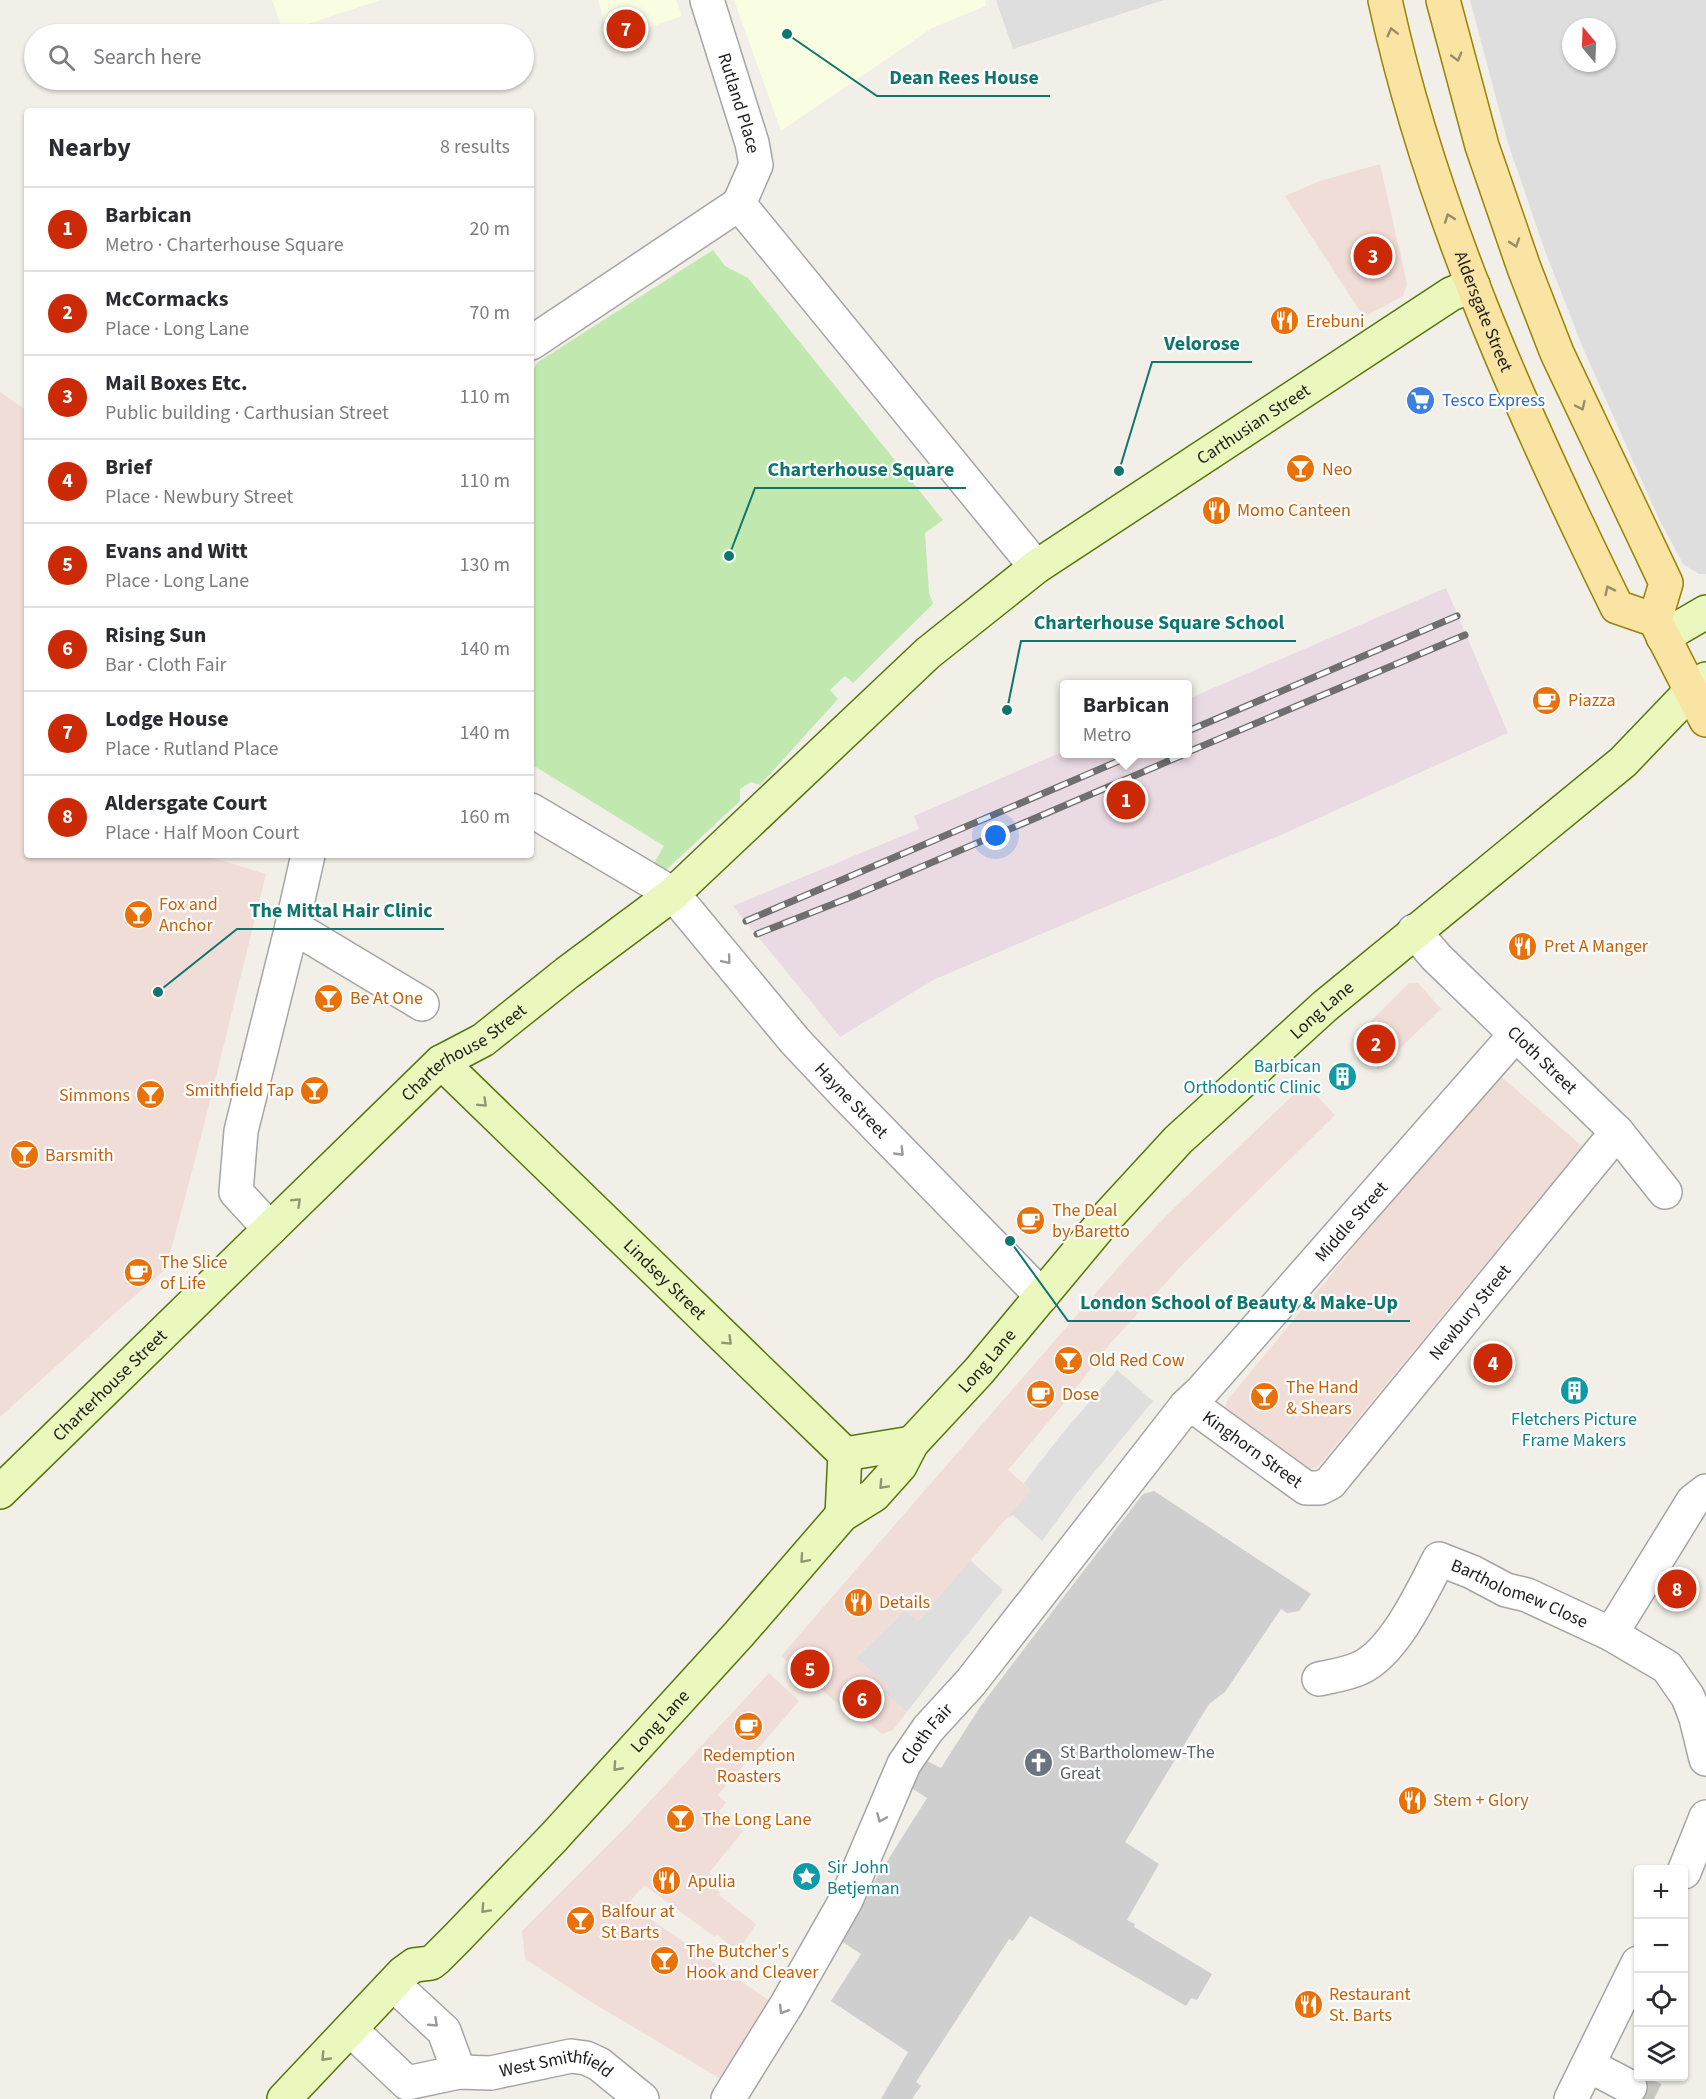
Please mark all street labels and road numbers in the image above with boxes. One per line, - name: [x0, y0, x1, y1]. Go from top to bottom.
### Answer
- street label: Rutland Place: [711, 50, 766, 155]
- street label: Aldersgate Street: [1448, 248, 1519, 376]
- street label: Carthusian Street: [1192, 378, 1315, 471]
- street label: Long Lane: [1285, 975, 1359, 1045]
- street label: Charterhouse Street: [396, 998, 532, 1107]
- street label: Cloth Street: [1501, 1020, 1583, 1100]
- street label: Hayne Street: [809, 1057, 894, 1144]
- street label: Middle Street: [1309, 1176, 1394, 1267]
- street label: Lindsey Street: [618, 1233, 712, 1326]
- street label: Newbury Street: [1423, 1259, 1517, 1366]
- street label: Charterhouse Street: [47, 1324, 173, 1447]
- street label: Long Lane: [953, 1324, 1022, 1399]
- street label: Kinghorn Street: [1197, 1405, 1307, 1494]
- street label: Bartholomew Close: [1447, 1553, 1592, 1635]
- street label: Long Lane: [625, 1684, 695, 1758]
- street label: Cloth Fair: [895, 1697, 959, 1770]
- street label: West Smithfield: [497, 2044, 619, 2084]

